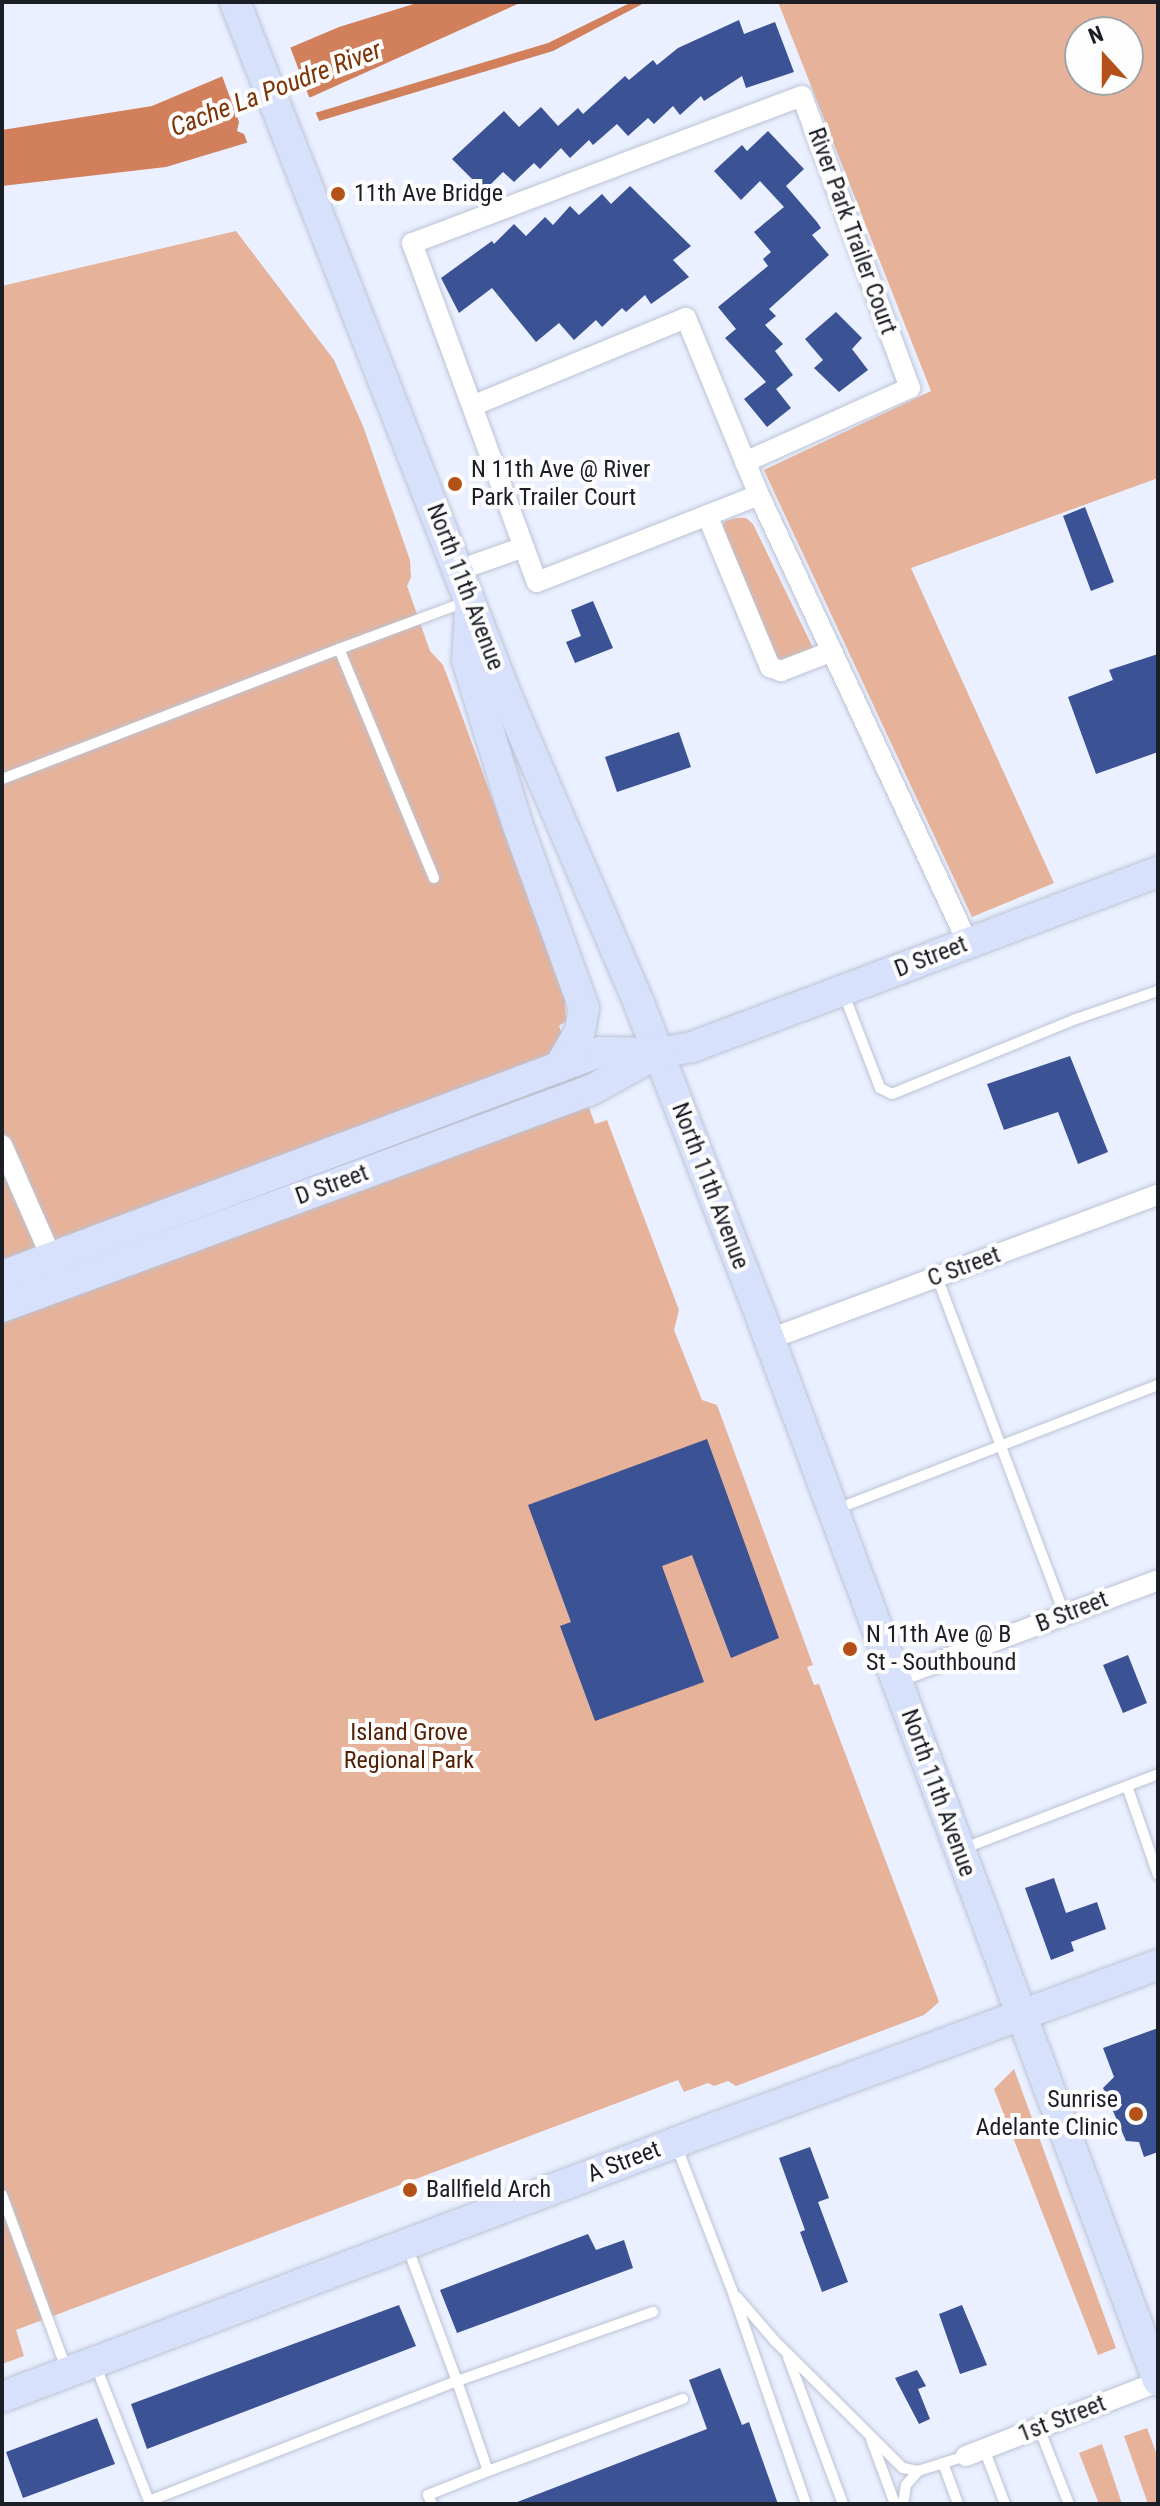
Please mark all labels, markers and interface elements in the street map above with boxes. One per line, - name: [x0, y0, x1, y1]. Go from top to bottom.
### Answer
- north arrow: [1064, 16, 1144, 96]
- text: N: [1085, 21, 1107, 49]
- water label: Cache La Poudre River: [166, 34, 386, 144]
- street label: River Park Trailer Court: [801, 124, 903, 338]
- place label: 11th Ave Bridge: [354, 180, 503, 208]
- marker: 11th Ave Bridge: [329, 185, 347, 203]
- place label: N 11th Ave @ River Park Trailer Court: [471, 456, 650, 512]
- marker: N 11th Ave @ River Park Trailer Court: [446, 475, 464, 493]
- street label: North 11th Avenue: [420, 500, 510, 674]
- street label: D Street: [891, 930, 971, 984]
- street label: North 11th Avenue: [665, 1099, 755, 1273]
- street label: D Street: [292, 1159, 372, 1211]
- street label: C Street: [924, 1241, 1004, 1293]
- street label: B Street: [1032, 1585, 1112, 1639]
- place label: N 11th Ave @ B St - Southbound: [866, 1621, 1016, 1677]
- marker: N 11th Ave @ B St - Southbound: [841, 1640, 859, 1658]
- street label: North 11th Avenue: [894, 1705, 982, 1881]
- park label: Island Grove Regional Park: [344, 1719, 474, 1775]
- place label: Sunrise Adelante Clinic: [976, 2086, 1118, 2142]
- marker: Sunrise Adelante Clinic: [1125, 2103, 1147, 2125]
- street label: A Street: [584, 2135, 664, 2189]
- place label: Ballfield Arch: [426, 2176, 551, 2204]
- marker: Ballfield Arch: [401, 2181, 419, 2199]
- street label: 1st Street: [1014, 2389, 1110, 2449]

